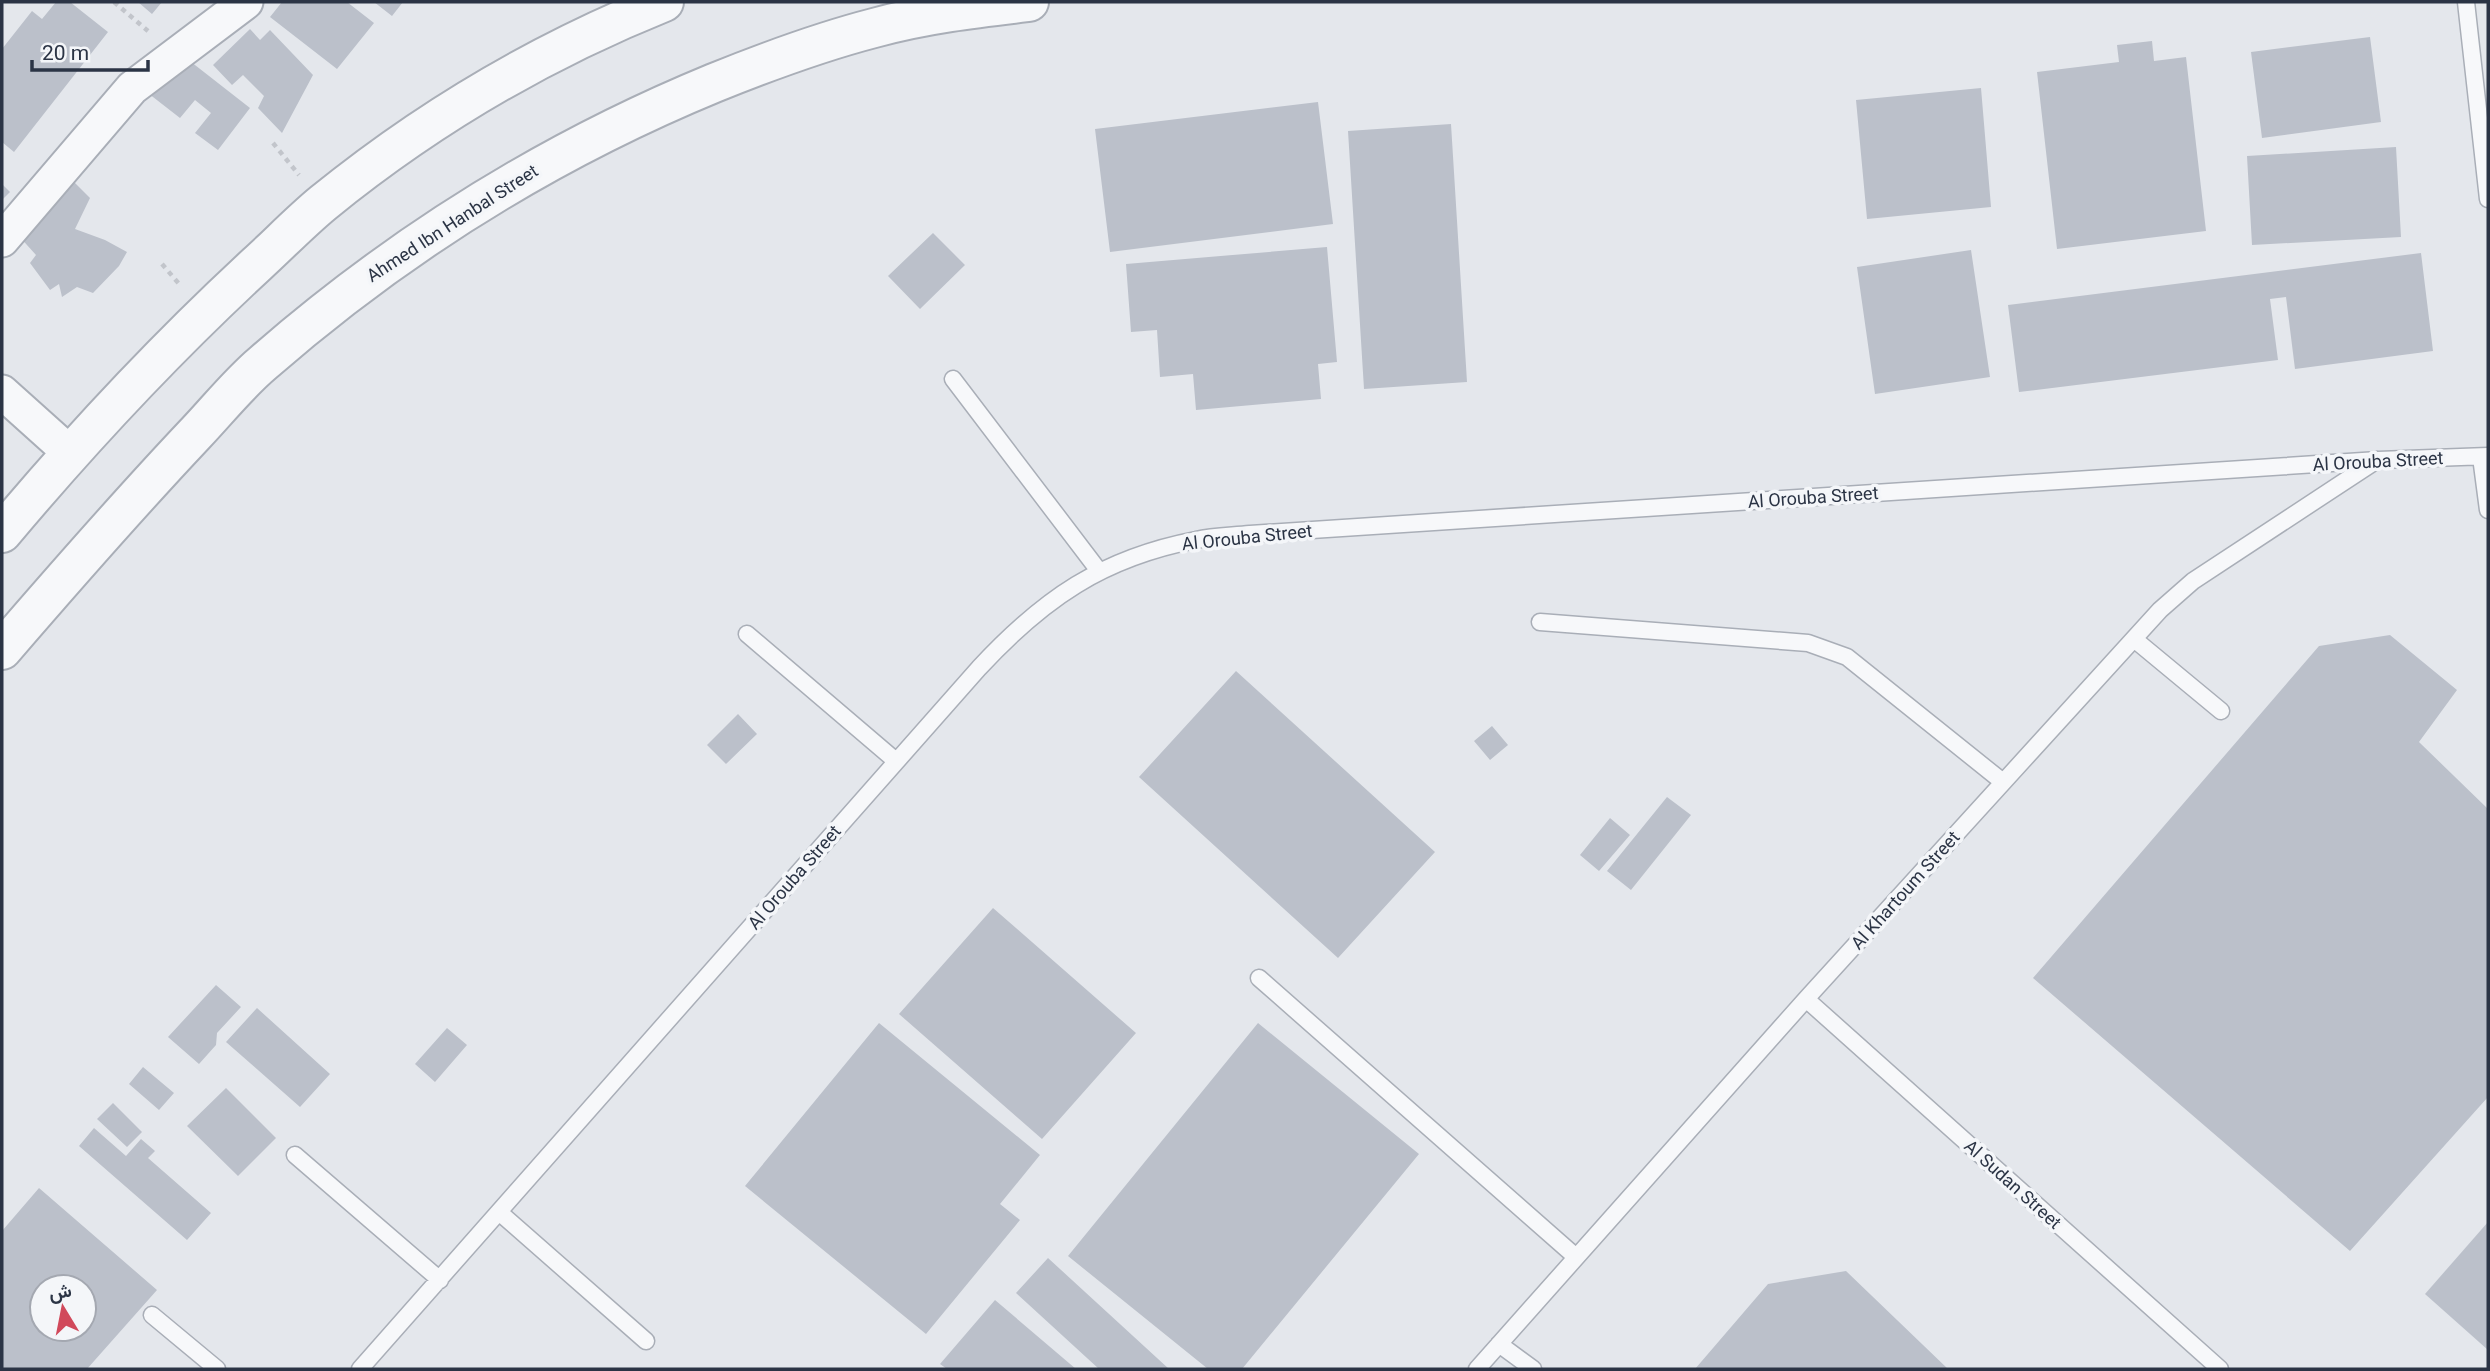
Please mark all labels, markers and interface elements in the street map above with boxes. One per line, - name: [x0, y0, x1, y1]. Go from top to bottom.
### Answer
- scale bar: [32, 28, 147, 72]
- text: 20 m: [42, 41, 89, 65]
- street label: Ahmed Ibn Hanbal Street: [362, 160, 542, 286]
- street label: Al Orouba Street: [2312, 447, 2444, 475]
- street label: Al Orouba Street: [1747, 482, 1879, 512]
- street label: Al Orouba Street: [1181, 520, 1313, 554]
- street label: Al Orouba Street: [743, 821, 845, 933]
- street label: Al Khartoum Street: [1846, 827, 1964, 953]
- street label: Al Sudan Street: [1960, 1135, 2066, 1233]
- north arrow: [28, 1273, 98, 1343]
- text: ش: [47, 1278, 74, 1305]

